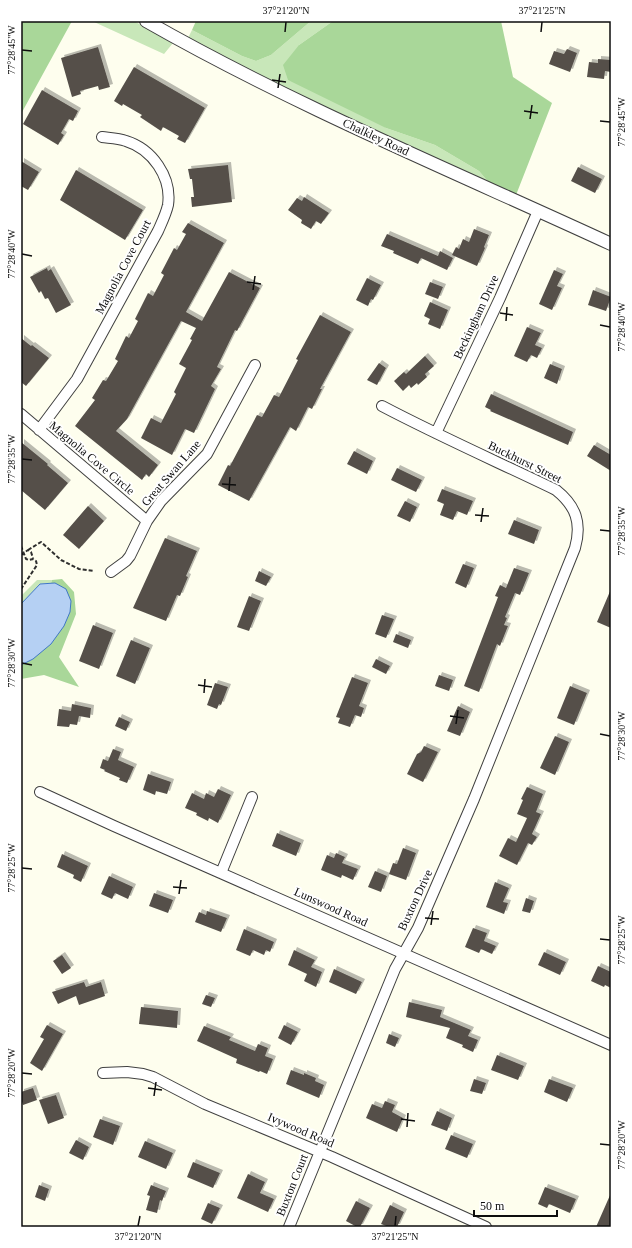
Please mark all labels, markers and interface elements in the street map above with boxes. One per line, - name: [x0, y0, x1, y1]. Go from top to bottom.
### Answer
- text: 37°21'20"N: [262, 5, 310, 16]
- text: 37°21'25"N: [518, 5, 566, 16]
- text: 77°28'45"W: [6, 25, 17, 75]
- text: 77°28'45"W: [616, 97, 627, 147]
- street label: Chalkley Road: [341, 116, 411, 158]
- street label: Magnolia Cove Court: [92, 217, 154, 316]
- text: 77°28'40"W: [6, 229, 17, 279]
- street label: Beckingham Drive: [450, 273, 502, 361]
- text: 77°28'40"W: [616, 302, 627, 352]
- street label: Magnolia Cove Circle: [47, 418, 137, 498]
- text: 77°28'35"W: [6, 434, 17, 484]
- street label: Great Swan Lane: [138, 437, 204, 509]
- street label: Buckhurst Street: [486, 438, 565, 486]
- text: 77°28'35"W: [616, 506, 627, 556]
- text: 77°28'30"W: [6, 638, 17, 688]
- text: 77°28'30"W: [616, 711, 627, 761]
- text: 77°28'25"W: [6, 843, 17, 893]
- street label: Buxton Drive: [395, 867, 435, 933]
- street label: Lunswood Road: [292, 885, 370, 929]
- text: 77°28'25"W: [616, 915, 627, 965]
- text: 77°28'20"W: [6, 1048, 17, 1098]
- street label: Ivywood Road: [266, 1110, 336, 1150]
- text: 77°28'20"W: [616, 1120, 627, 1170]
- street label: Buxton Court: [273, 1151, 311, 1218]
- scale bar: [474, 1192, 557, 1218]
- text: 50 m: [480, 1199, 505, 1213]
- text: 37°21'20"N: [114, 1231, 162, 1242]
- text: 37°21'25"N: [371, 1231, 419, 1242]

